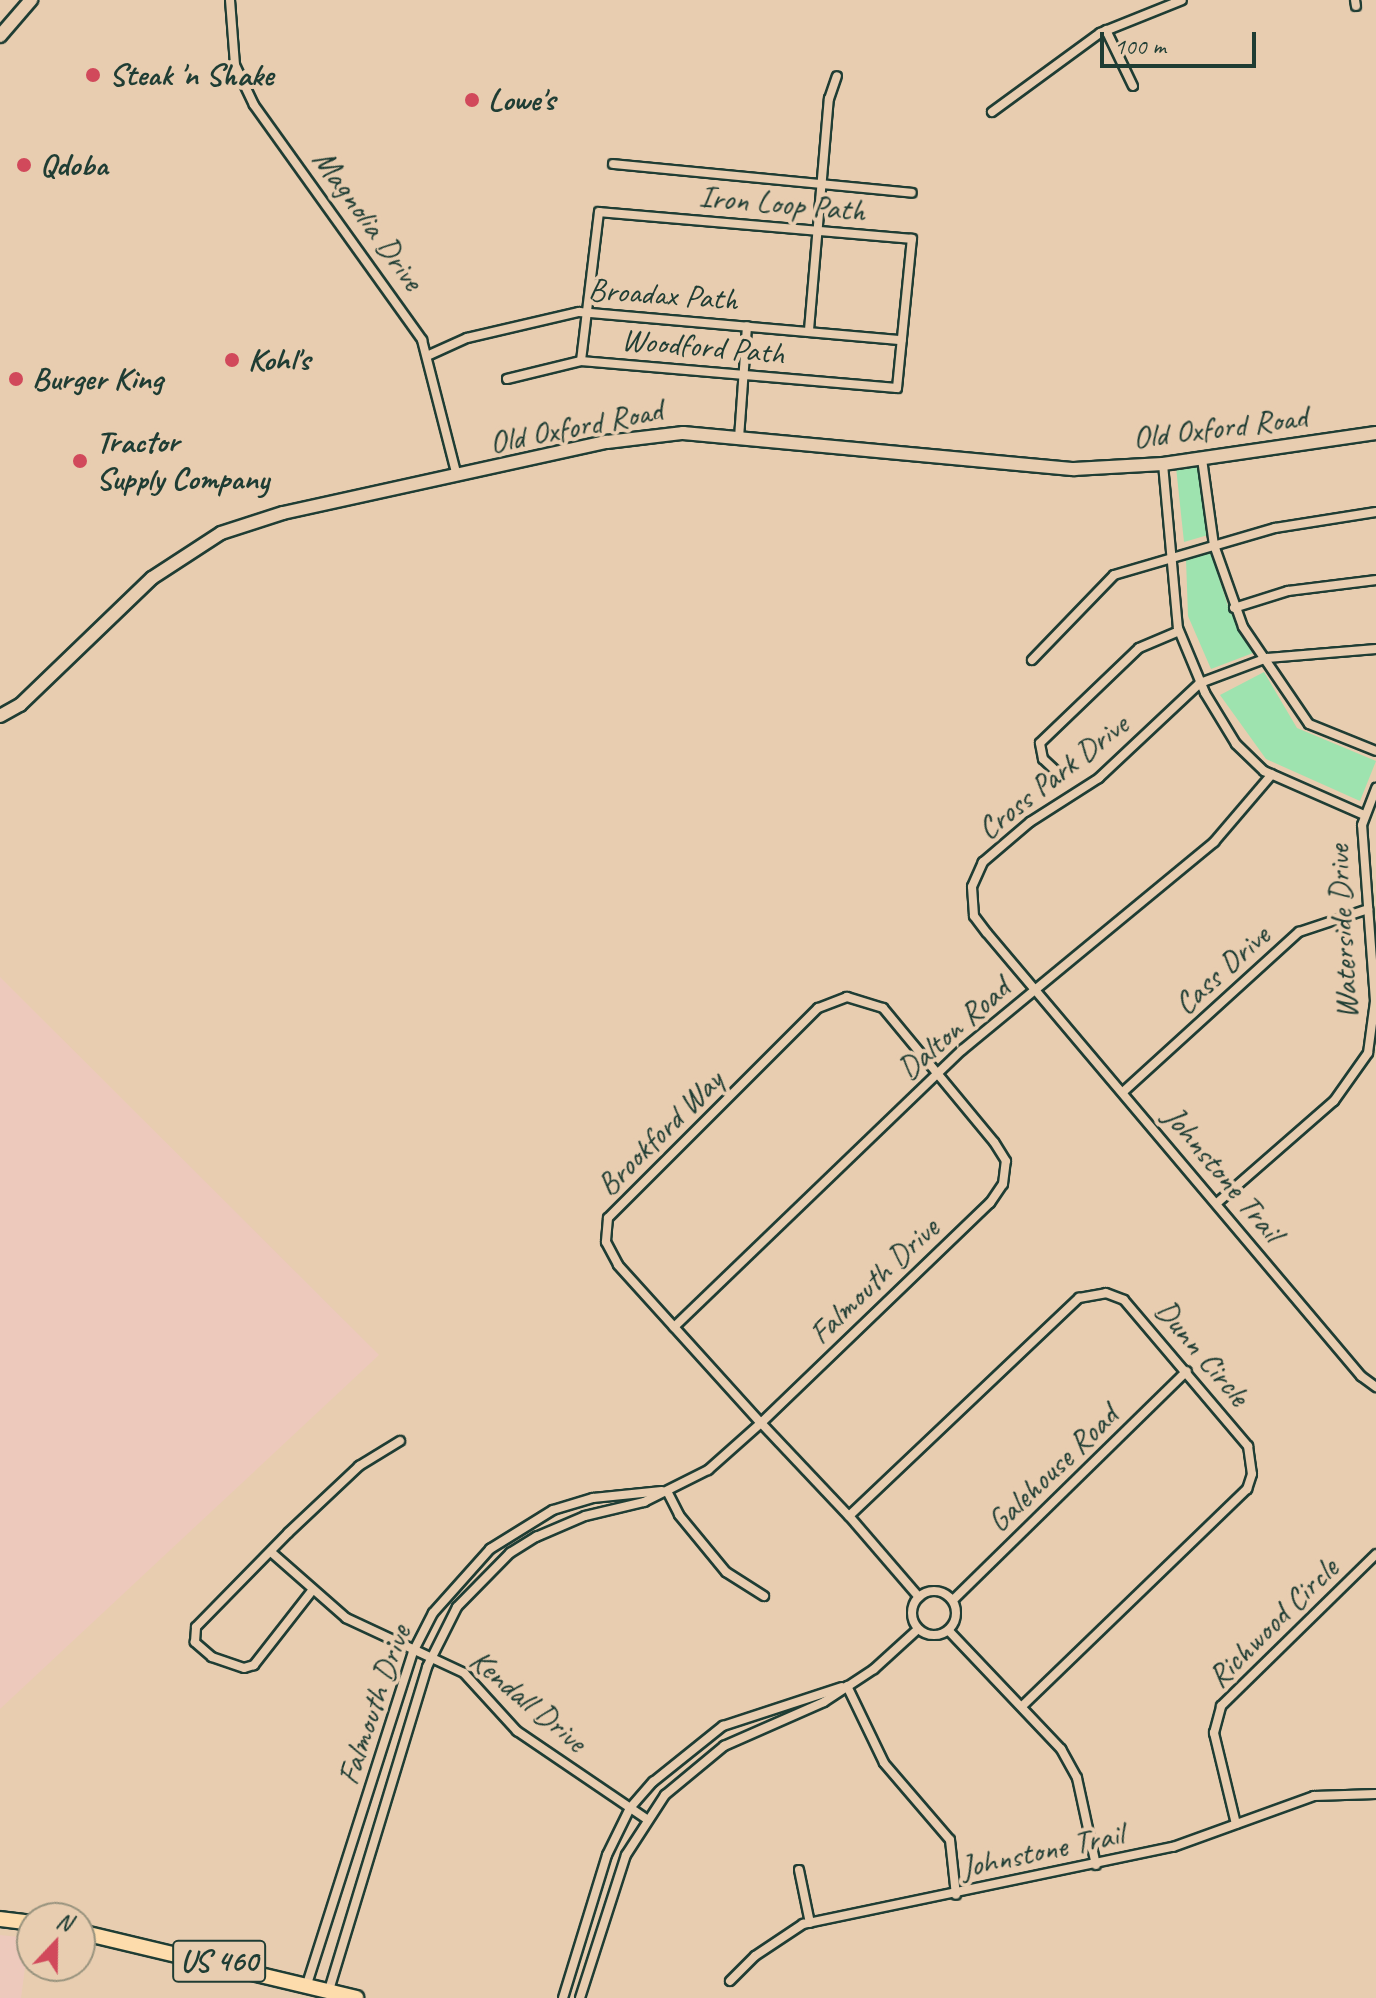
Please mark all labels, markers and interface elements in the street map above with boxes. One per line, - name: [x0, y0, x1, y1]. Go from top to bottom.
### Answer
- scale bar: [1104, 16, 1260, 66]
- text: 100 m: [1114, 31, 1166, 61]
- place label: Steak 'n Shake: [109, 56, 274, 94]
- marker: Steak 'n Shake: [84, 66, 102, 84]
- place label: Lowe's: [488, 81, 555, 119]
- marker: Lowe's: [463, 91, 481, 109]
- street label: Magnolia Drive: [304, 142, 432, 298]
- place label: Qdoba: [40, 146, 108, 184]
- marker: Qdoba: [15, 156, 33, 174]
- street label: Iron Loop Path: [698, 178, 866, 230]
- street label: Broadax Path: [587, 271, 739, 319]
- street label: Woodford Path: [620, 321, 786, 373]
- place label: Kohl's: [248, 341, 310, 379]
- marker: Kohl's: [223, 351, 241, 369]
- place label: Burger King: [32, 360, 163, 398]
- marker: Burger King: [7, 370, 25, 388]
- street label: Old Oxford Road: [486, 391, 666, 463]
- street label: Old Oxford Road: [1130, 398, 1310, 458]
- place label: Tractor Supply Company: [96, 424, 267, 499]
- marker: Tractor Supply Company: [71, 452, 89, 470]
- street label: Cross Park Drive: [969, 705, 1137, 849]
- street label: Waterside Drive: [1319, 844, 1367, 1020]
- street label: Cass Drive: [1166, 917, 1278, 1023]
- street label: Dalton Road: [890, 970, 1018, 1088]
- street label: Brookford Way: [589, 1062, 731, 1204]
- street label: Johnstone Trail: [1156, 1099, 1290, 1249]
- street label: Falmouth Drive: [801, 1209, 947, 1353]
- street label: Dunn Circle: [1147, 1292, 1257, 1414]
- street label: Galehouse Road: [980, 1398, 1126, 1540]
- street label: Richwood Circle: [1200, 1550, 1346, 1696]
- street label: Falmouth Drive: [329, 1620, 419, 1790]
- street label: Kendall Drive: [462, 1641, 594, 1761]
- street label: Johnstone Trail: [958, 1815, 1126, 1887]
- north arrow: [16, 1902, 96, 1982]
- text: N: [53, 1906, 76, 1937]
- road number: US 460: [171, 1935, 267, 1987]

